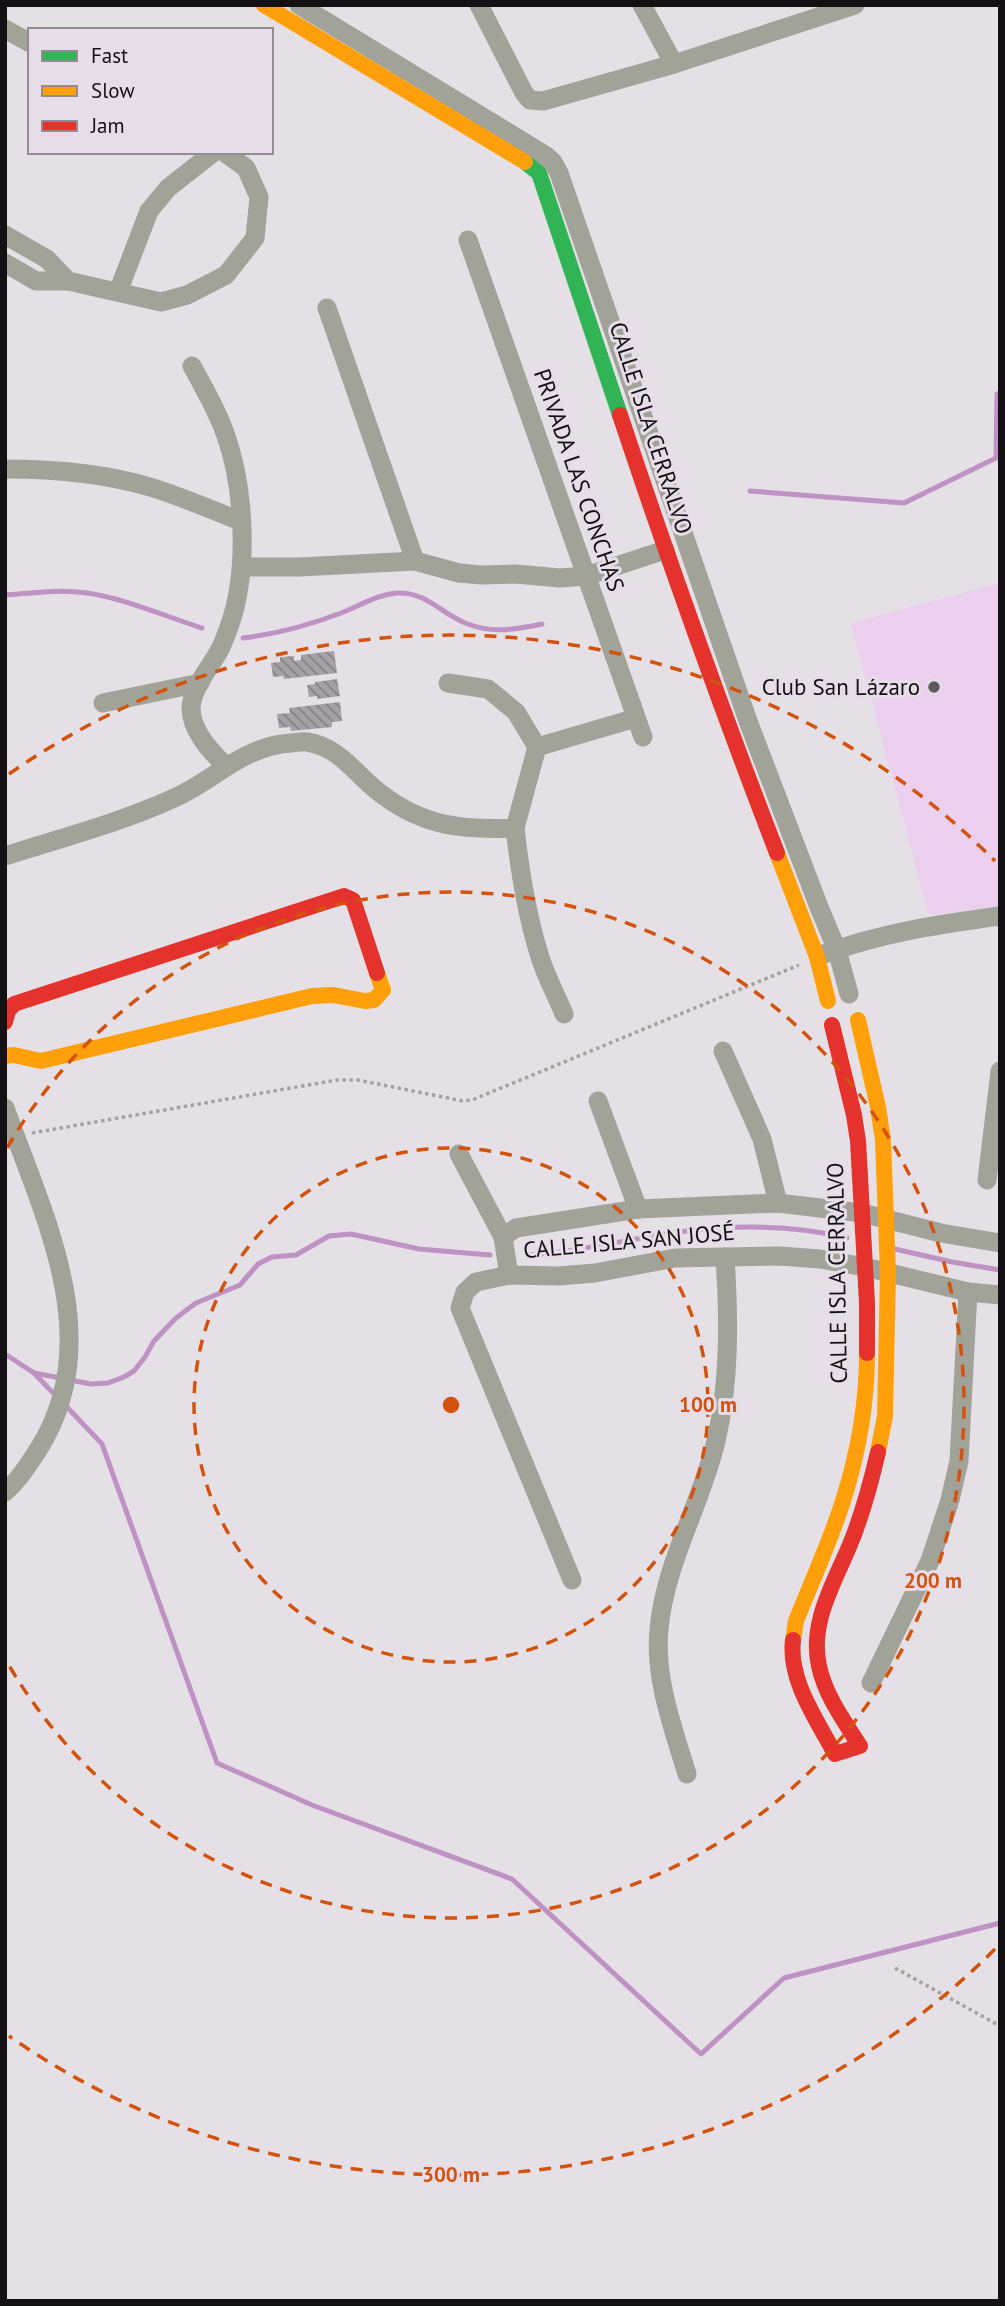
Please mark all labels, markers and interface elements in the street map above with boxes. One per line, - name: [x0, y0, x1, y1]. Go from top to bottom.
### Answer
- legend: [28, 28, 273, 154]
- text: Fast: [91, 42, 128, 69]
- text: Slow: [91, 77, 135, 104]
- text: Jam: [90, 112, 125, 139]
- street label: CALLE ISLA CERRALVO: [604, 318, 699, 537]
- street label: PRIVADA LAS CONCHAS: [528, 365, 631, 595]
- place label: Club San Lázaro: [762, 672, 920, 701]
- marker: Club San Lázaro: [926, 679, 942, 695]
- street label: CALLE ISLA CERRALVO: [820, 1162, 853, 1384]
- street label: CALLE ISLA SAN JOSÉ: [522, 1217, 736, 1264]
- text: 100 m: [679, 1391, 737, 1418]
- centre of rings: [439, 1393, 463, 1417]
- text: 200 m: [904, 1567, 962, 1594]
- text: 300 m: [422, 2161, 480, 2188]

